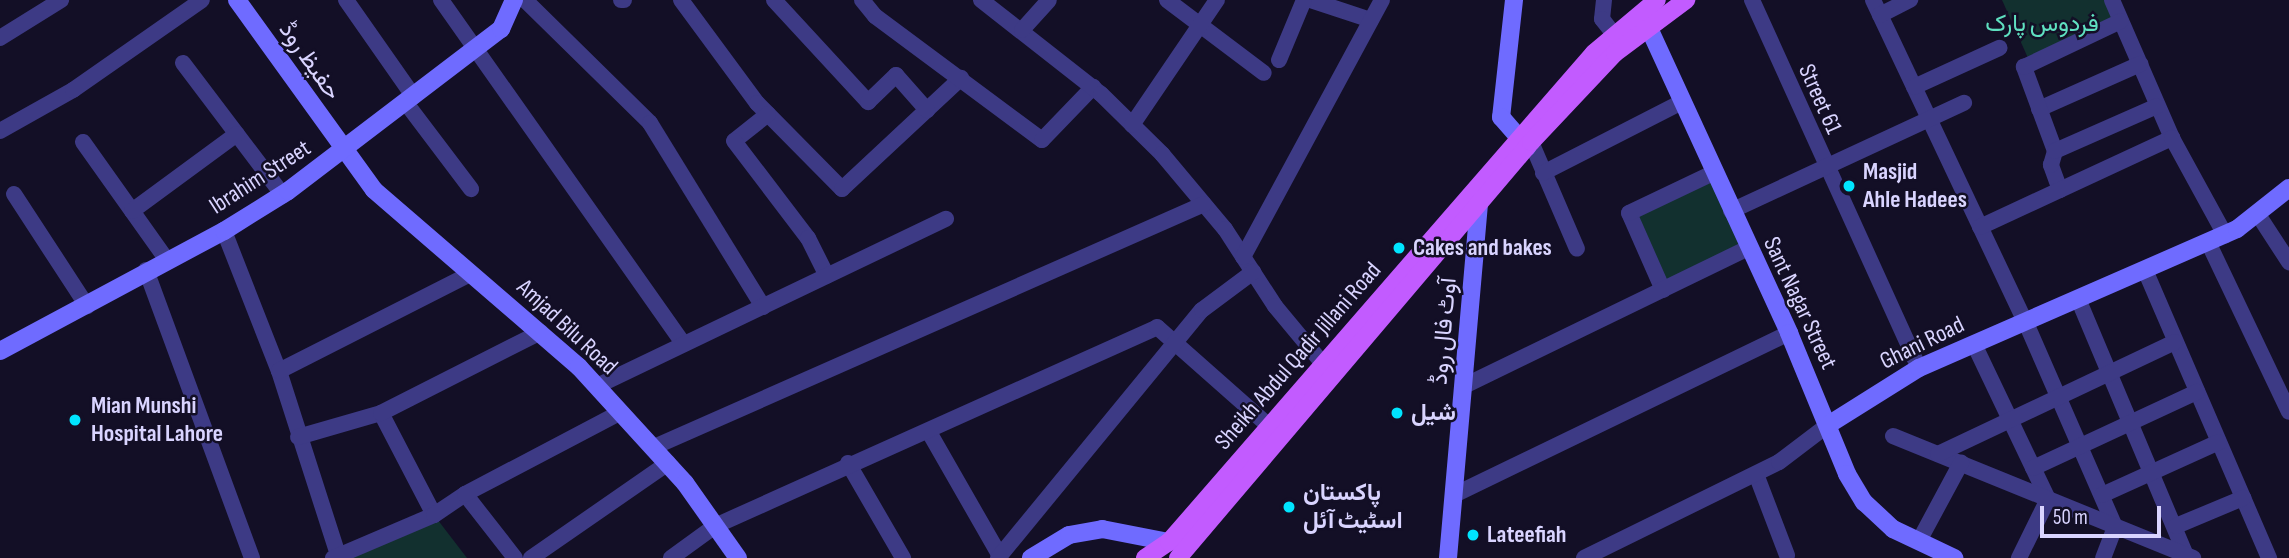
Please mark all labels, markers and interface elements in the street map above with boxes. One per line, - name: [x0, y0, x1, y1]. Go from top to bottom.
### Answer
- park label: فردوس پارک: [1985, 10, 2099, 38]
- street label: حفیظ روڈ: [273, 16, 347, 106]
- street label: Street 61: [1792, 60, 1848, 138]
- street label: Ibrahim Street: [204, 134, 316, 220]
- place label: Masjid Ahle Hadees: [1863, 158, 1967, 214]
- marker: Masjid Ahle Hadees: [1841, 178, 1857, 194]
- street label: Sant Nagar Street: [1757, 232, 1843, 374]
- place label: Cakes and bakes: [1413, 234, 1552, 262]
- marker: Cakes and bakes: [1391, 240, 1407, 256]
- street label: Sheikh Abdul Qadir Jillani Road: [1209, 256, 1387, 456]
- street label: Amjad Bilu Road: [511, 273, 623, 381]
- street label: آوٹ فال روڈ: [1425, 276, 1463, 386]
- street label: Ghani Road: [1875, 310, 1969, 376]
- place label: Mian Munshi Hospital Lahore: [91, 392, 223, 448]
- place label: شیل: [1411, 399, 1456, 427]
- marker: شیل: [1389, 405, 1405, 421]
- marker: Mian Munshi Hospital Lahore: [65, 410, 85, 430]
- place label: پاکستان اسٹیٹ آئل: [1303, 479, 1403, 535]
- scale bar: [2044, 491, 2165, 536]
- marker: پاکستان اسٹیٹ آئل: [1281, 499, 1297, 515]
- text: 50 m: [2053, 505, 2088, 530]
- place label: Lateefiah: [1487, 521, 1566, 549]
- marker: Lateefiah: [1465, 527, 1481, 543]

